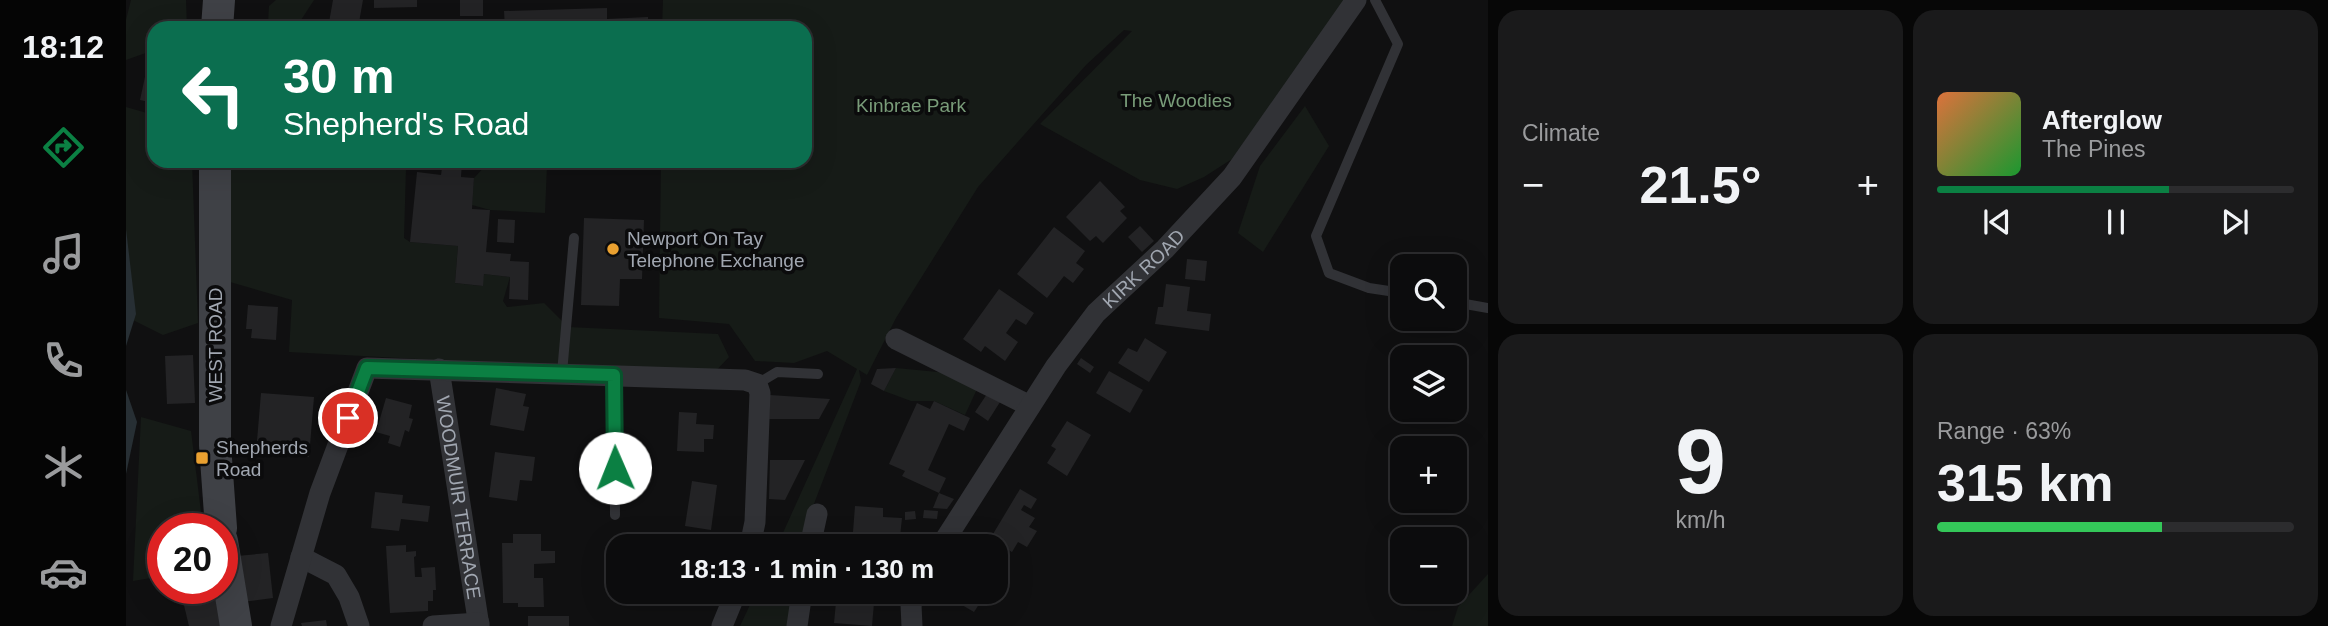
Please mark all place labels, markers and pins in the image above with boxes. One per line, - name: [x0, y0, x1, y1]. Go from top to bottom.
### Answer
- place label: Newport On Tay Telephone Exchange: [627, 228, 804, 271]
- marker: Newport On Tay Telephone Exchange: [605, 241, 621, 257]
- pin: [318, 388, 378, 448]
- place label: Shepherds Road: [216, 437, 308, 480]
- marker: Shepherds Road: [194, 450, 210, 466]

